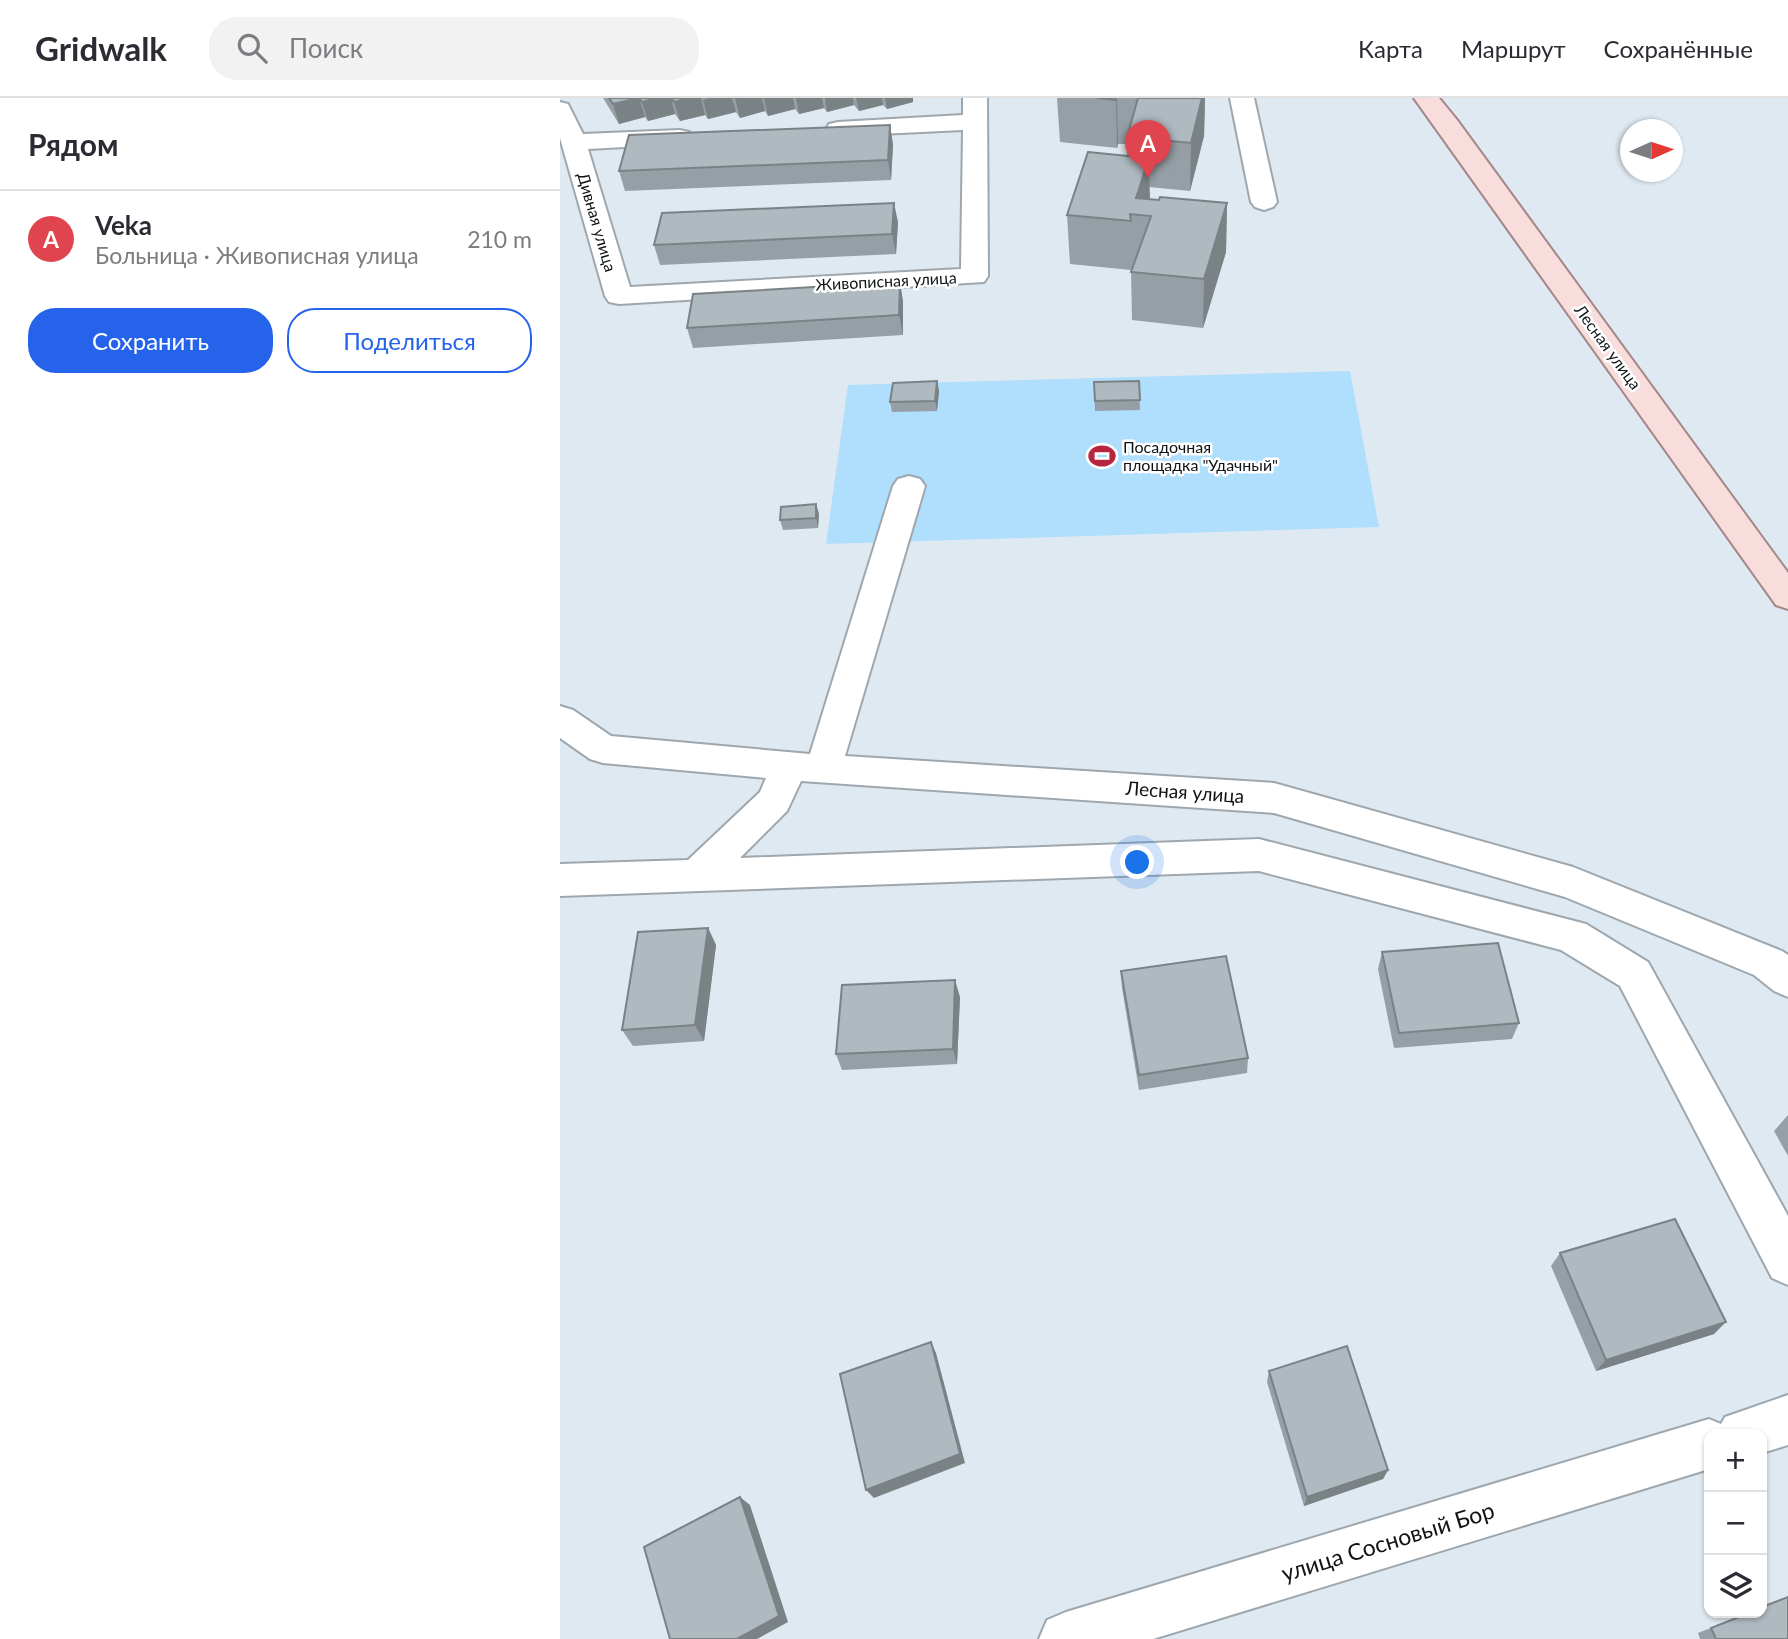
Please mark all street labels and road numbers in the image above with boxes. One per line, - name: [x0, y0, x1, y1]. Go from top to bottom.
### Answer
- street label: Дивная улица: [574, 170, 621, 274]
- street label: Живописная улица: [815, 267, 957, 294]
- street label: Лесная улица: [1571, 300, 1646, 393]
- street label: Лесная улица: [1124, 776, 1245, 807]
- street label: улица Сосновый Бор: [1278, 1495, 1498, 1587]

